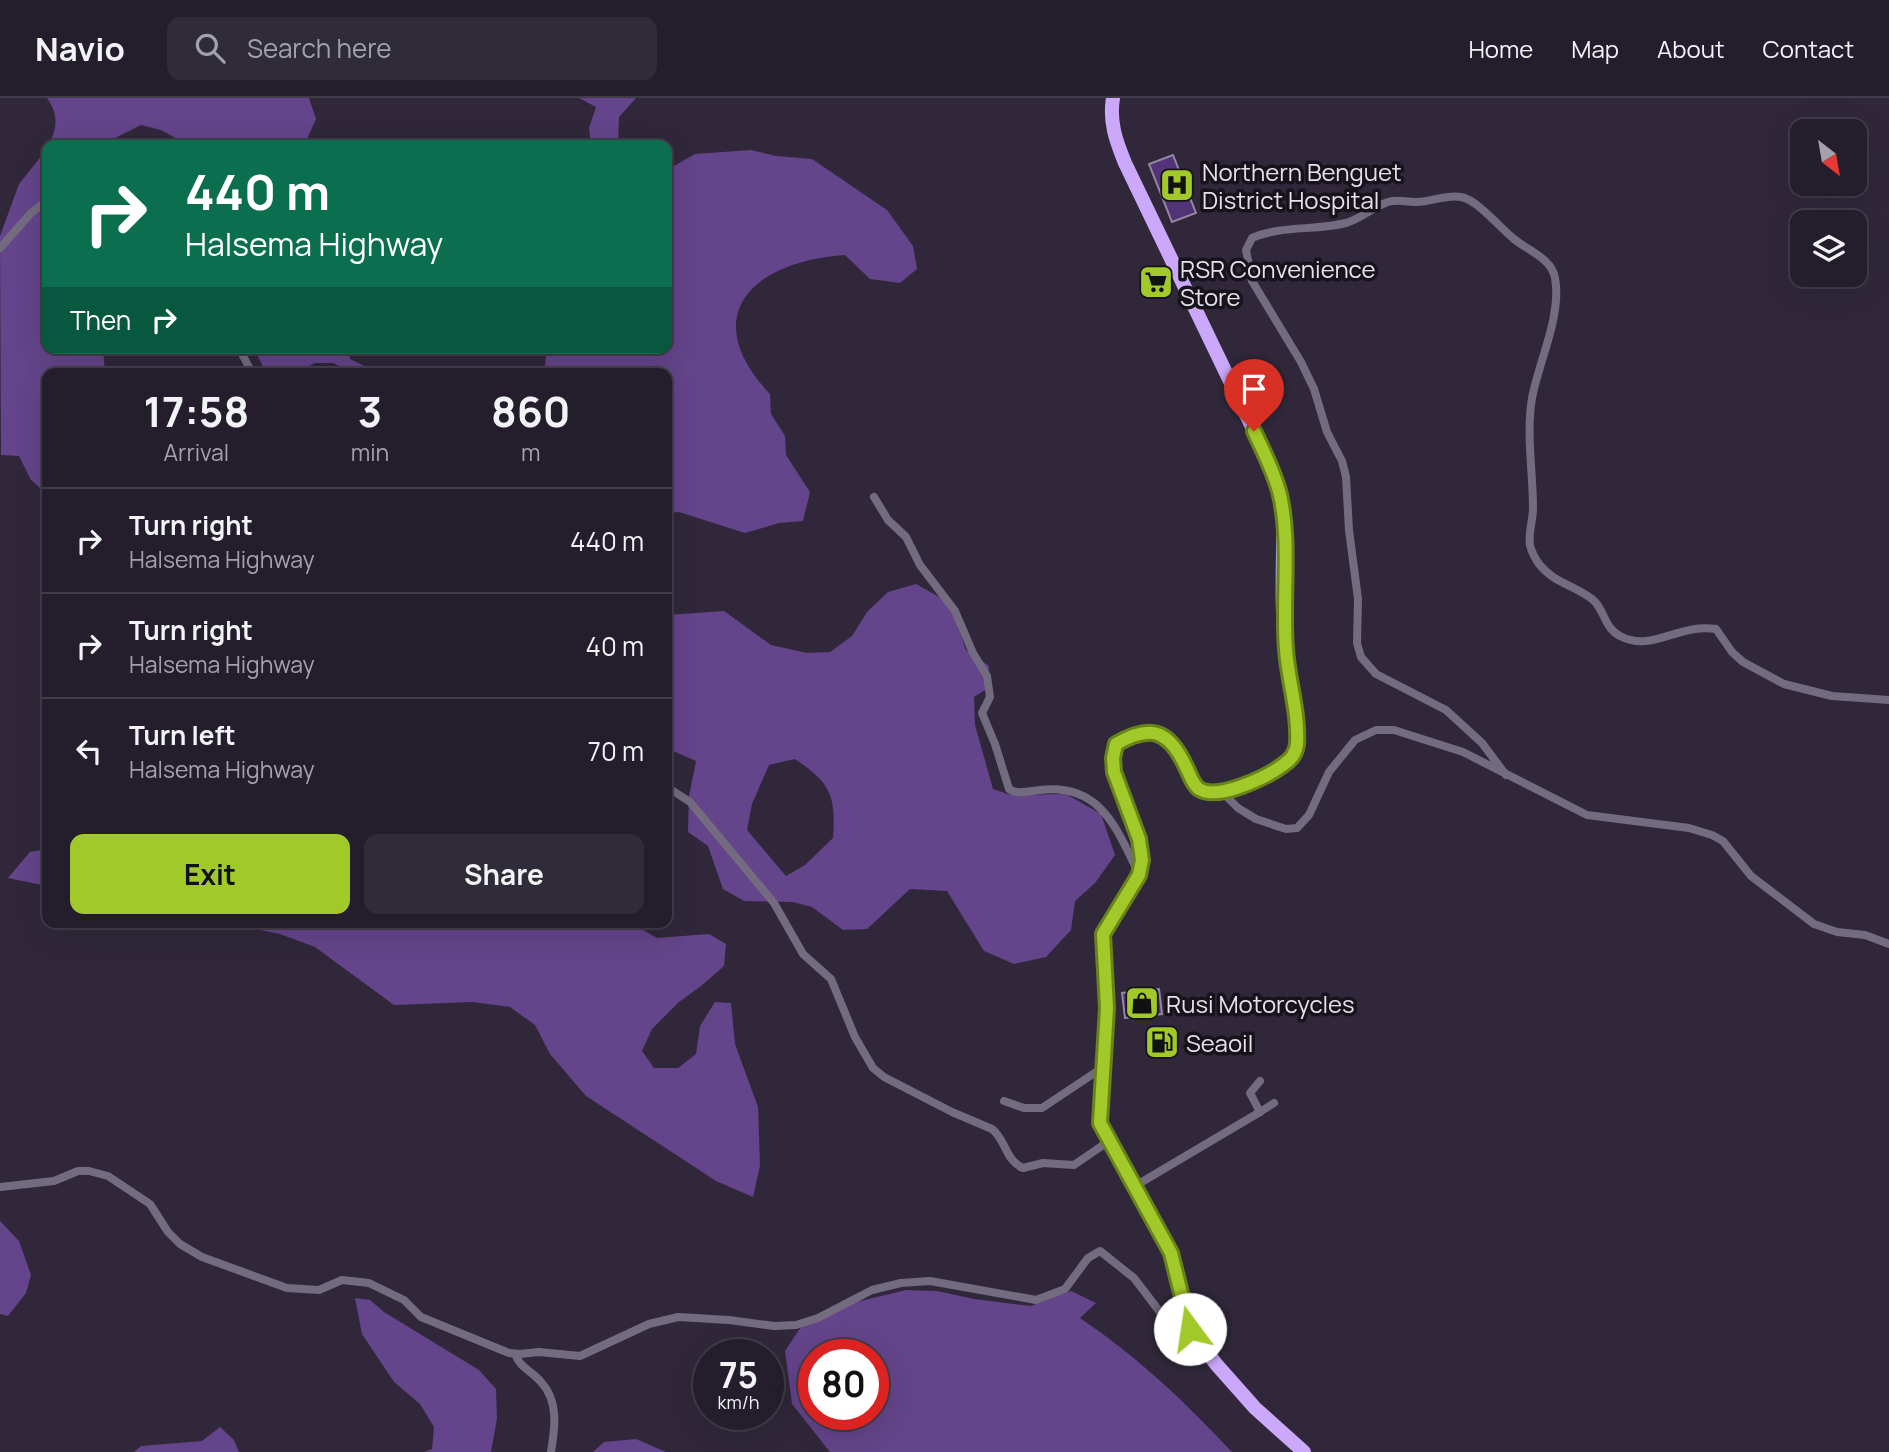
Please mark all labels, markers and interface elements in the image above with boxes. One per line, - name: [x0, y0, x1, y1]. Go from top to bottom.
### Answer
- search box: [167, 17, 657, 80]
- text: Navio: [35, 26, 125, 71]
- icon: search: [191, 29, 229, 67]
- text: Search here: [247, 30, 391, 66]
- text: Home: [1468, 32, 1533, 65]
- text: Map: [1571, 32, 1619, 65]
- text: About: [1657, 32, 1725, 65]
- text: Contact: [1763, 32, 1854, 65]
- north arrow: [1790, 119, 1867, 196]
- map controls: [1790, 119, 1867, 287]
- place label: Northern Benguet District Hospital: [1202, 155, 1402, 216]
- text: 440 m: [185, 158, 330, 225]
- hospital icon: Northern Benguet District Hospital: [1158, 166, 1196, 204]
- icon: right: [70, 168, 161, 259]
- button: layers: [1790, 210, 1867, 287]
- text: Halsema Highway: [185, 222, 443, 266]
- place label: RSR Convenience Store: [1180, 252, 1376, 313]
- supermarket icon: RSR Convenience Store: [1137, 263, 1175, 301]
- icon: right: [145, 301, 183, 339]
- text: Then: [70, 302, 131, 338]
- pin: [1224, 359, 1284, 431]
- icon: arrive: [1235, 370, 1273, 408]
- text: 17:58: [144, 382, 249, 440]
- text: 3: [358, 382, 382, 440]
- text: 860: [491, 382, 570, 440]
- text: Arrival: [164, 436, 229, 468]
- text: min: [351, 436, 389, 468]
- text: m: [521, 436, 540, 468]
- text: Turn right: [129, 507, 253, 543]
- icon: right: [70, 522, 108, 560]
- text: 440 m: [570, 523, 644, 559]
- text: Halsema Highway: [129, 543, 315, 575]
- text: Turn right: [129, 612, 253, 648]
- icon: right: [70, 627, 108, 665]
- text: 40 m: [586, 628, 644, 664]
- text: Halsema Highway: [129, 648, 315, 680]
- text: Turn left: [129, 717, 236, 753]
- icon: left: [70, 732, 108, 770]
- text: 70 m: [588, 733, 644, 769]
- text: Halsema Highway: [129, 753, 315, 785]
- button: Exit: [70, 834, 350, 914]
- button: Share: [364, 834, 644, 914]
- shop icon: Rusi Motorcycles: [1123, 984, 1161, 1022]
- place label: Rusi Motorcycles: [1166, 987, 1355, 1020]
- fuel station icon: Seaoil: [1143, 1023, 1181, 1061]
- place label: Seaoil: [1186, 1026, 1253, 1059]
- position arrow: [1153, 1292, 1227, 1366]
- speed limit sign: 80: [798, 1339, 889, 1430]
- text: 75: [719, 1351, 758, 1399]
- text: km/h: [718, 1390, 759, 1414]

